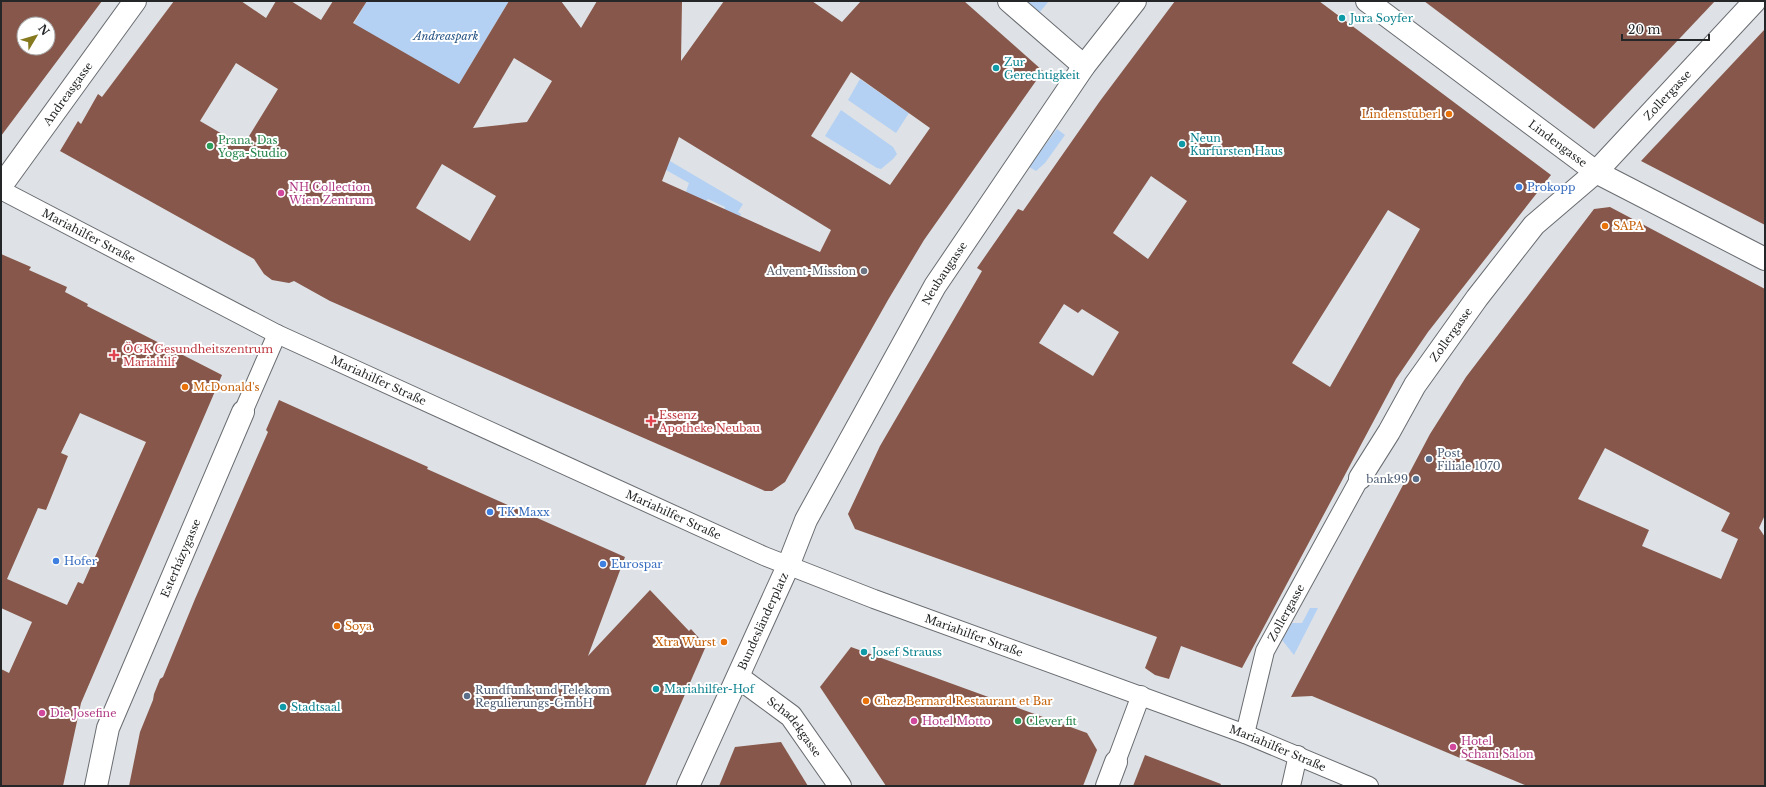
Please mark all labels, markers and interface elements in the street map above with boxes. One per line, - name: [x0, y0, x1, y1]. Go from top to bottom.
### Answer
- place label: Jura Soyfer: [1348, 11, 1414, 25]
- marker: Jura Soyfer: [1337, 13, 1347, 23]
- north arrow: [16, 16, 56, 56]
- scale bar: [1622, 16, 1709, 42]
- text: N: [35, 21, 53, 39]
- text: 20 m: [1628, 22, 1660, 37]
- park label: Andreaspark: [412, 29, 479, 43]
- place label: Zur Gerechtigkeit: [1004, 55, 1081, 82]
- street label: Andreasgasse: [40, 59, 96, 129]
- marker: Zur Gerechtigkeit: [991, 63, 1001, 73]
- street label: Zollergasse: [1641, 67, 1694, 123]
- place label: Lindenstüberl: [1362, 107, 1441, 121]
- marker: Lindenstüberl: [1444, 109, 1454, 119]
- street label: Lindengasse: [1526, 117, 1590, 170]
- place label: Neun Kurfürsten Haus: [1190, 131, 1283, 158]
- place label: Prana. Das Yoga-Studio: [217, 133, 287, 160]
- marker: Neun Kurfürsten Haus: [1177, 139, 1187, 149]
- marker: Prana. Das Yoga-Studio: [205, 141, 215, 151]
- place label: NH Collection Wien Zentrum: [288, 180, 374, 207]
- place label: Prokopp: [1527, 180, 1575, 194]
- marker: Prokopp: [1514, 182, 1524, 192]
- marker: NH Collection Wien Zentrum: [276, 188, 286, 198]
- street label: Mariahilfer Straße: [40, 206, 138, 266]
- place label: SAPA: [1613, 219, 1644, 233]
- marker: SAPA: [1600, 221, 1610, 231]
- street label: Neubaugasse: [919, 239, 970, 308]
- place label: Advent-Mission: [766, 264, 856, 278]
- marker: Advent-Mission: [859, 266, 869, 276]
- street label: Zollergasse: [1427, 305, 1475, 364]
- place label: ÖGK Gesundheitszentrum Mariahilf: [123, 342, 273, 369]
- marker: ÖGK Gesundheitszentrum Mariahilf: [108, 349, 120, 361]
- street label: Mariahilfer Straße: [329, 353, 429, 408]
- place label: McDonald's: [193, 380, 259, 394]
- marker: McDonald's: [180, 382, 190, 392]
- place label: Essenz Apotheke Neubau: [658, 408, 761, 435]
- marker: Essenz Apotheke Neubau: [646, 416, 656, 426]
- place label: Post Filiale 1070: [1437, 446, 1501, 473]
- marker: Post Filiale 1070: [1424, 454, 1434, 464]
- place label: bank99: [1365, 472, 1408, 486]
- marker: bank99: [1411, 474, 1421, 484]
- street label: Mariahilfer Straße: [623, 487, 723, 543]
- place label: TK Maxx: [498, 505, 550, 519]
- marker: TK Maxx: [485, 507, 495, 517]
- street label: Esterházygasse: [158, 517, 204, 600]
- place label: Hofer: [64, 554, 98, 568]
- marker: Hofer: [51, 556, 61, 566]
- place label: Eurospar: [611, 557, 663, 571]
- marker: Eurospar: [598, 559, 608, 569]
- street label: Bundesländerplatz: [735, 570, 791, 672]
- street label: Zollergasse: [1265, 582, 1307, 644]
- street label: Mariahilfer Straße: [923, 611, 1025, 660]
- place label: Soya: [345, 619, 373, 633]
- marker: Soya: [332, 621, 342, 631]
- place label: Xtra Wurst: [655, 635, 717, 649]
- marker: Xtra Wurst: [719, 637, 729, 647]
- place label: Josef Strauss: [870, 645, 942, 659]
- marker: Josef Strauss: [859, 647, 869, 657]
- place label: Mariahilfer-Hof: [664, 682, 756, 696]
- place label: Rundfunk und Telekom Regulierungs-GmbH: [475, 683, 610, 710]
- marker: Mariahilfer-Hof: [651, 684, 661, 694]
- marker: Rundfunk und Telekom Regulierungs-GmbH: [462, 691, 472, 701]
- street label: Schadekgasse: [764, 694, 824, 760]
- place label: Chez Bernard Restaurant et Bar: [874, 694, 1053, 708]
- marker: Chez Bernard Restaurant et Bar: [861, 696, 871, 706]
- place label: Stadtsaal: [291, 700, 341, 714]
- marker: Stadtsaal: [278, 702, 288, 712]
- place label: Die Josefine: [50, 706, 117, 720]
- marker: Die Josefine: [37, 708, 47, 718]
- place label: Hotel Motto: [922, 714, 991, 728]
- place label: Clever fit: [1026, 714, 1078, 728]
- marker: Hotel Motto: [909, 716, 919, 726]
- marker: Clever fit: [1013, 716, 1023, 726]
- street label: Mariahilfer Straße: [1227, 722, 1328, 774]
- place label: Hotel Schani Salon: [1461, 734, 1534, 761]
- marker: Hotel Schani Salon: [1448, 742, 1458, 752]

